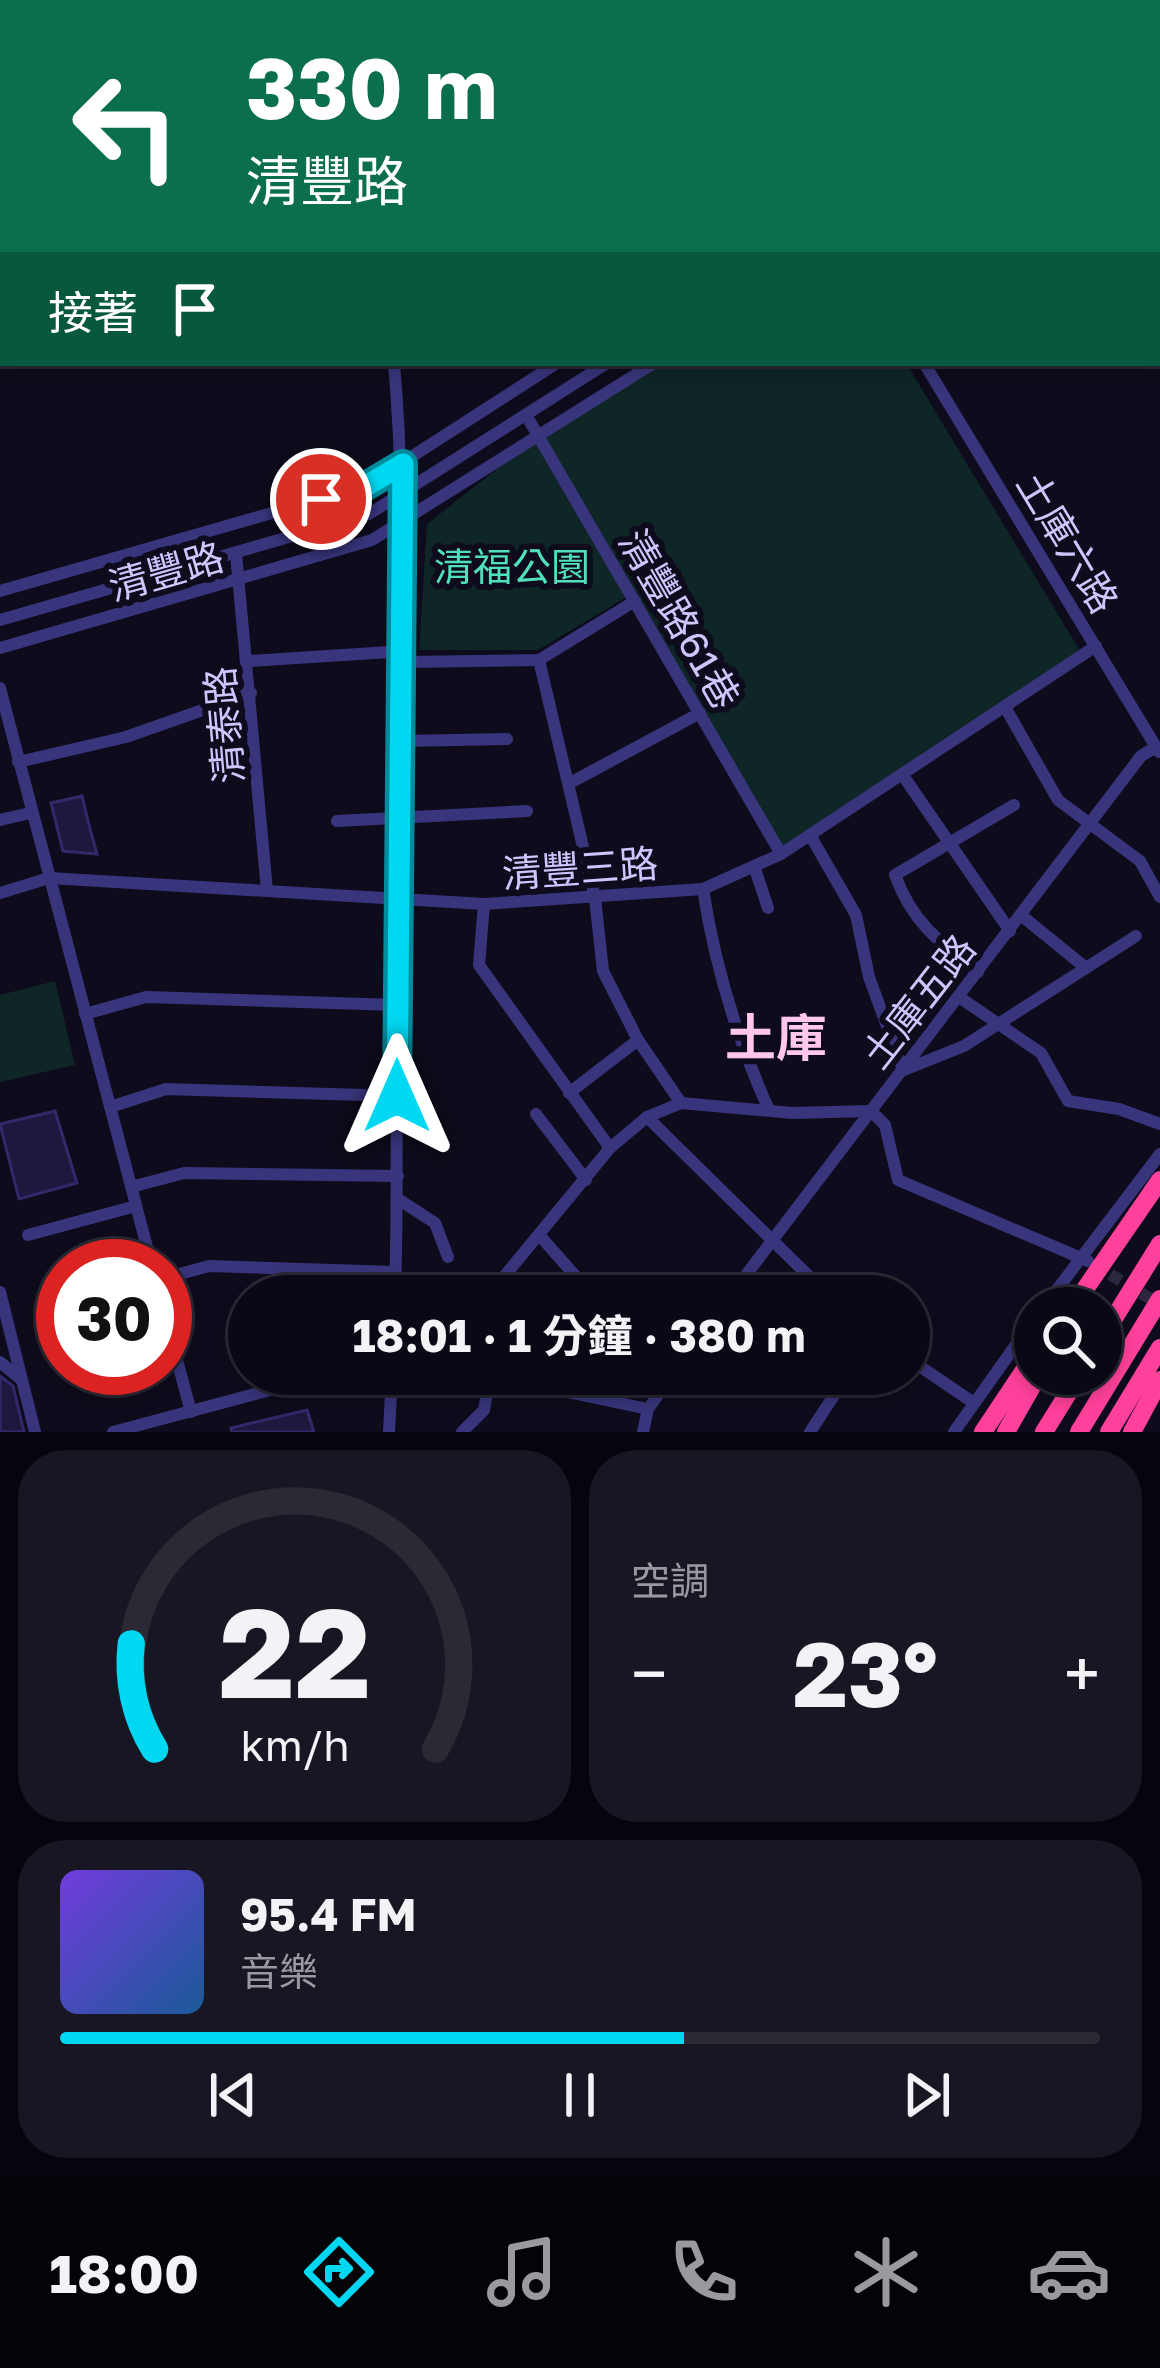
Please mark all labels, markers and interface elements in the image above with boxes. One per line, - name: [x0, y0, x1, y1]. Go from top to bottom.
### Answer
- text: 330 m: [246, 37, 498, 137]
- icon: left: [48, 48, 204, 204]
- text: 清豐路: [246, 148, 408, 213]
- icon: arrive: [162, 276, 228, 342]
- text: 接著: [48, 285, 138, 339]
- pin: [270, 448, 372, 550]
- street label: 土庫六路: [1008, 463, 1128, 621]
- icon: arrive: [288, 466, 354, 532]
- street label: 清豐路61巷: [610, 521, 750, 717]
- street label: 清豐路: [103, 532, 229, 610]
- park label: 清福公園: [434, 543, 590, 590]
- street label: 清泰路: [195, 665, 253, 785]
- street label: 清豐三路: [501, 839, 659, 897]
- street label: 土庫五路: [851, 925, 985, 1077]
- district label: 土庫: [725, 1006, 827, 1067]
- position arrow: [334, 1033, 460, 1159]
- speed limit sign: 30: [36, 1239, 192, 1395]
- map controls: [1014, 1287, 1122, 1395]
- button: search: [1014, 1287, 1122, 1395]
- text: 18:01 · 1 分鐘 · 380 m: [352, 1308, 806, 1362]
- text: 空調: [631, 1557, 709, 1604]
- text: 22: [218, 1576, 371, 1725]
- text: 23°: [793, 1619, 938, 1727]
- text: −: [631, 1633, 667, 1713]
- text: +: [1064, 1633, 1100, 1713]
- text: km/h: [240, 1719, 349, 1770]
- text: 95.4 FM: [240, 1887, 417, 1941]
- text: 音樂: [240, 1948, 318, 1995]
- icon: previous: [200, 2062, 266, 2128]
- icon: pause: [547, 2062, 613, 2128]
- icon: next: [894, 2062, 960, 2128]
- icon: directions: [297, 2230, 381, 2314]
- icon: music: [480, 2230, 564, 2314]
- icon: phone: [662, 2230, 746, 2314]
- icon: climate: [844, 2230, 928, 2314]
- icon: car: [1027, 2230, 1111, 2314]
- text: 18:00: [49, 2240, 199, 2305]

